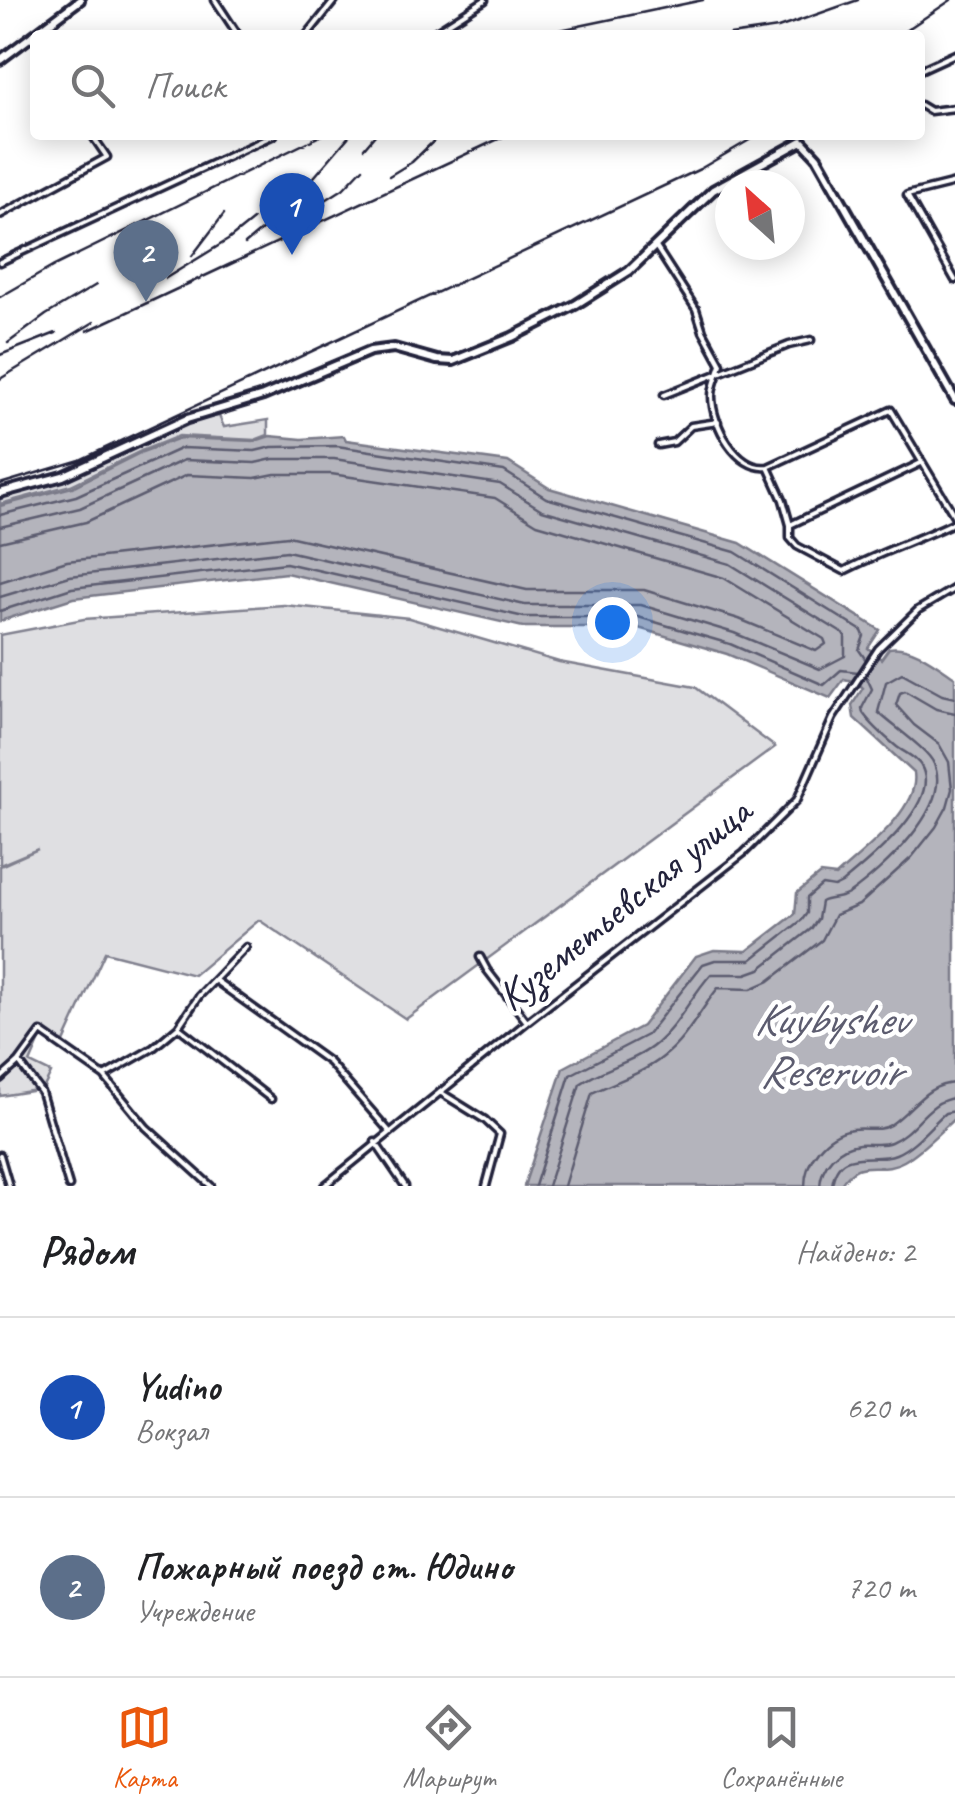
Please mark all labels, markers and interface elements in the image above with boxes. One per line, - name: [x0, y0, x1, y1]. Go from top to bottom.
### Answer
- search box: [30, 30, 925, 140]
- icon: search: [65, 58, 120, 113]
- text: Поиск: [145, 62, 225, 109]
- north arrow: [715, 170, 805, 260]
- pin: 1: [260, 172, 324, 255]
- pin: 2: [114, 220, 178, 302]
- your location: [587, 597, 638, 648]
- street label: Куземетьевская улица: [486, 783, 765, 1023]
- water label: Kuybyshev Reservoir: [754, 991, 913, 1100]
- text: Рядом: [40, 1225, 134, 1278]
- text: Найдено: 2: [796, 1231, 915, 1272]
- text: Yudino: [135, 1363, 220, 1410]
- text: 1: [65, 1387, 80, 1428]
- text: 620 m: [846, 1387, 915, 1428]
- text: Вокзал: [135, 1410, 207, 1451]
- text: Пожарный поезд ст. Юдино: [135, 1543, 512, 1590]
- text: 2: [65, 1567, 80, 1608]
- text: 720 m: [846, 1567, 915, 1608]
- text: Учреждение: [135, 1590, 254, 1631]
- tab: Карта: [113, 1700, 177, 1795]
- tab: Маршрут: [403, 1700, 495, 1795]
- tab: Сохранённые: [721, 1700, 842, 1795]

